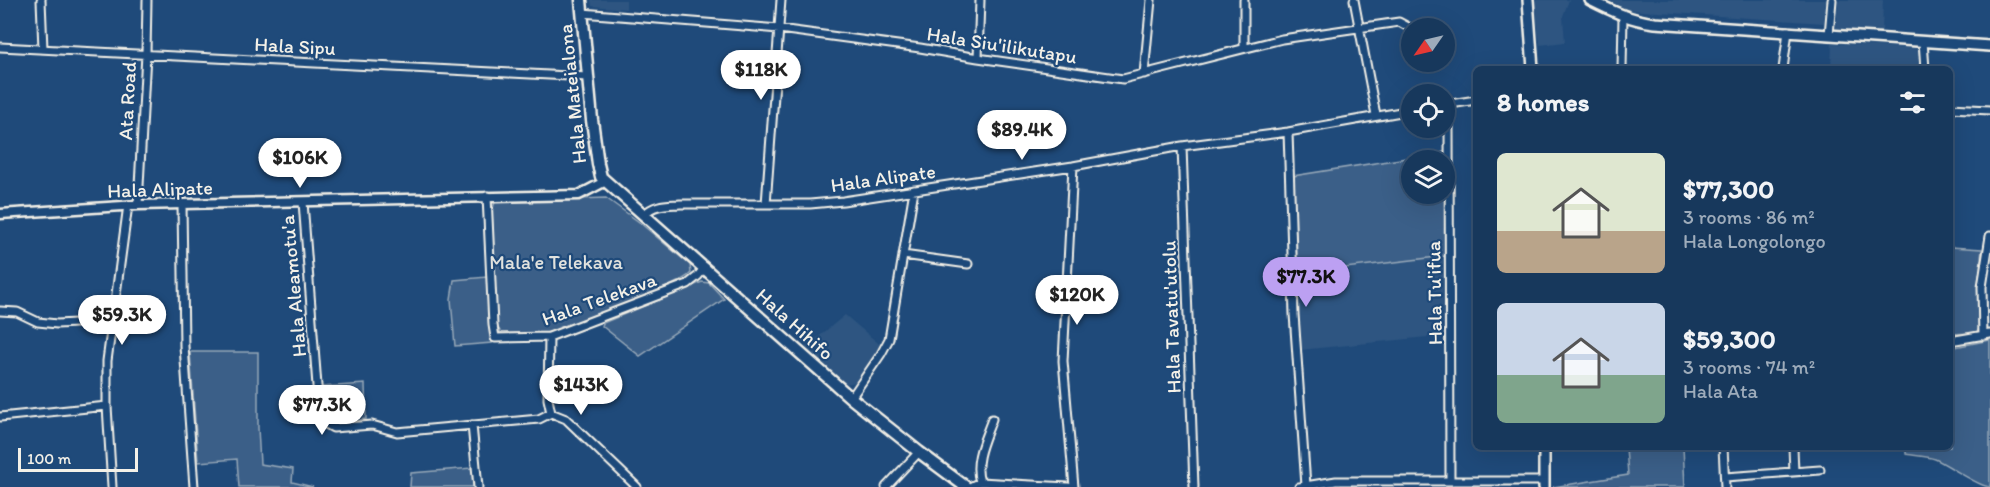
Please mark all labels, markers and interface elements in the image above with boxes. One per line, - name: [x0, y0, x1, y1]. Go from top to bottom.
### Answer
- north arrow: [1401, 18, 1455, 72]
- map controls: [1401, 18, 1455, 204]
- street label: Hala Siu'ilikutapu: [925, 21, 1079, 69]
- street label: Hala Mateialona: [553, 23, 591, 165]
- street label: Hala Sipu: [254, 32, 336, 60]
- pin: $118K: [719, 50, 803, 101]
- text: $118K: [735, 57, 787, 81]
- street label: Ata Road: [113, 61, 141, 141]
- button: locate: [1401, 84, 1455, 138]
- text: 8 homes: [1497, 86, 1589, 118]
- icon: filters: [1896, 86, 1929, 119]
- pin: $89.4K: [973, 110, 1071, 161]
- text: $89.4K: [991, 117, 1053, 141]
- pin: $106K: [258, 138, 342, 189]
- text: $106K: [272, 145, 328, 169]
- button: layers: [1401, 150, 1455, 204]
- street label: Hala Alipate: [829, 159, 937, 197]
- text: $77,300: [1683, 173, 1774, 205]
- street label: Hala Alipate: [107, 175, 213, 203]
- icon: home: [1545, 177, 1617, 249]
- text: 3 rooms · 86 m²: [1683, 205, 1815, 229]
- street label: Hala Aleamotu'a: [275, 213, 311, 358]
- text: Hala Longolongo: [1683, 229, 1826, 253]
- street label: Hala Tavatu'utolu: [1156, 240, 1186, 394]
- street label: Hala Tu'ifua: [1421, 240, 1447, 345]
- park label: Mala'e Telekava: [489, 250, 623, 274]
- pin: $77.3K: [1257, 257, 1355, 308]
- text: $77.3K: [1277, 264, 1335, 288]
- street label: Hala Telekava: [538, 267, 660, 331]
- pin: $120K: [1035, 275, 1119, 326]
- text: $120K: [1049, 282, 1105, 306]
- street label: Hala Hihifo: [751, 283, 839, 365]
- pin: $59.3K: [73, 295, 171, 346]
- text: $59.3K: [92, 302, 152, 326]
- text: $59,300: [1683, 323, 1776, 355]
- icon: home: [1545, 327, 1617, 399]
- text: 3 rooms · 74 m²: [1683, 355, 1815, 379]
- pin: $143K: [539, 365, 623, 416]
- text: $143K: [553, 372, 609, 396]
- text: Hala Ata: [1683, 379, 1758, 403]
- pin: $77.3K: [273, 385, 371, 436]
- text: $77.3K: [293, 392, 351, 416]
- scale bar: [18, 445, 138, 472]
- text: 100 m: [27, 449, 71, 468]

